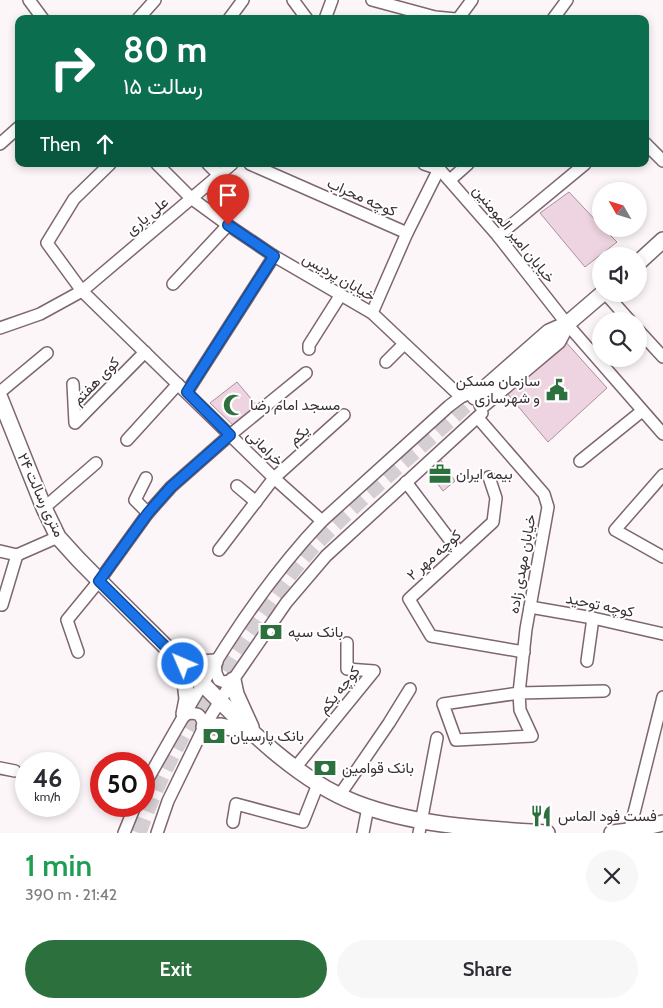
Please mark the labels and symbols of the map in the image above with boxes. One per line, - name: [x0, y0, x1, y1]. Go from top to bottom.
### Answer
- pin: [207, 174, 249, 225]
- street label: کوچه محراب: [324, 174, 400, 221]
- street label: خیابان امیر المومنین: [468, 181, 559, 287]
- north arrow: [592, 182, 648, 238]
- street label: علی یاری: [122, 193, 173, 240]
- street label: خیابان پردیس: [299, 249, 379, 306]
- street label: کوی هفتم: [69, 353, 124, 410]
- place label: سازمان مسکن و شهرسازی: [456, 372, 540, 408]
- public building icon: سازمان مسکن و شهرسازی: [544, 377, 570, 403]
- mosque icon: مسجد امام رضا: [221, 392, 247, 418]
- place label: مسجد امام رضا: [250, 396, 340, 415]
- street label: یکم: [285, 421, 314, 450]
- street label: خرامانی: [242, 426, 287, 471]
- street label: ۲۴ متری رسالت: [13, 450, 68, 540]
- office icon: بیمه ایران: [427, 461, 453, 487]
- place label: بیمه ایران: [456, 465, 513, 483]
- street label: خیابان مهدی زاده: [504, 513, 541, 615]
- street label: کوچه مهر ۲: [403, 526, 466, 585]
- street label: کوچه توحید: [564, 589, 636, 622]
- bank icon: بانک سپه: [258, 619, 284, 645]
- place label: بانک سپه: [288, 623, 343, 642]
- position arrow: [156, 637, 208, 689]
- street label: کوچه یکم: [314, 662, 365, 718]
- bank icon: بانک پارسیان: [201, 723, 227, 749]
- place label: بانک پارسیان: [230, 727, 304, 746]
- speed limit sign: 50: [90, 752, 155, 817]
- bank icon: بانک قوامین: [312, 755, 338, 781]
- place label: بانک قوامین: [342, 759, 414, 778]
- restaurant icon: فست فود الماس: [528, 803, 554, 829]
- place label: فست فود الماس: [558, 807, 657, 826]

